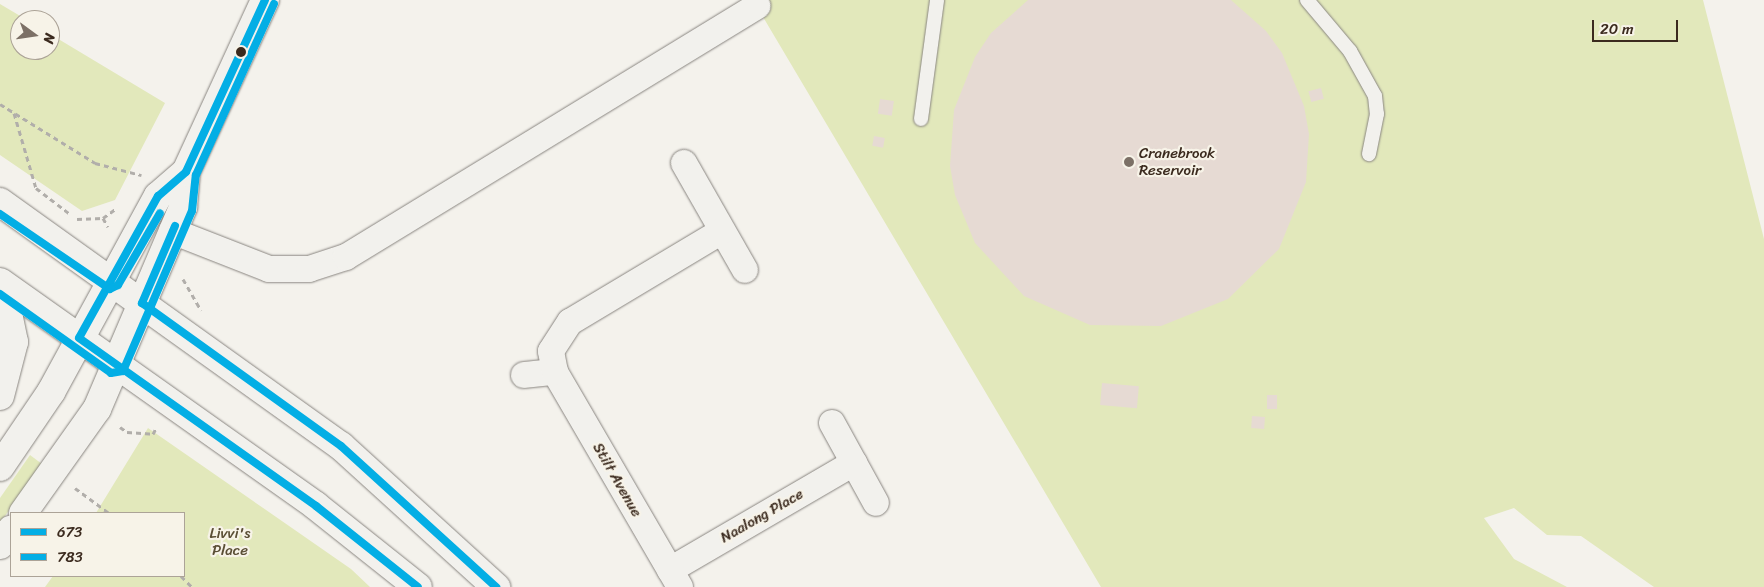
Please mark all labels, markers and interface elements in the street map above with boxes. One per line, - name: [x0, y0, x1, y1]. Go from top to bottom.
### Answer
- north arrow: [10, 10, 60, 60]
- scale bar: [1594, 10, 1680, 42]
- text: 20 m: [1600, 16, 1634, 42]
- text: N: [36, 31, 62, 46]
- unlabelled marker: [236, 47, 246, 57]
- place label: Cranebrook Reservoir: [1139, 144, 1215, 179]
- marker: Cranebrook Reservoir: [1123, 156, 1135, 168]
- street label: Stilt Avenue: [589, 440, 645, 520]
- street label: Naalong Place: [717, 485, 807, 547]
- legend: [10, 512, 185, 577]
- text: 673: [57, 519, 82, 545]
- park label: Livvi's Place: [210, 524, 250, 559]
- text: 783: [57, 544, 83, 570]

